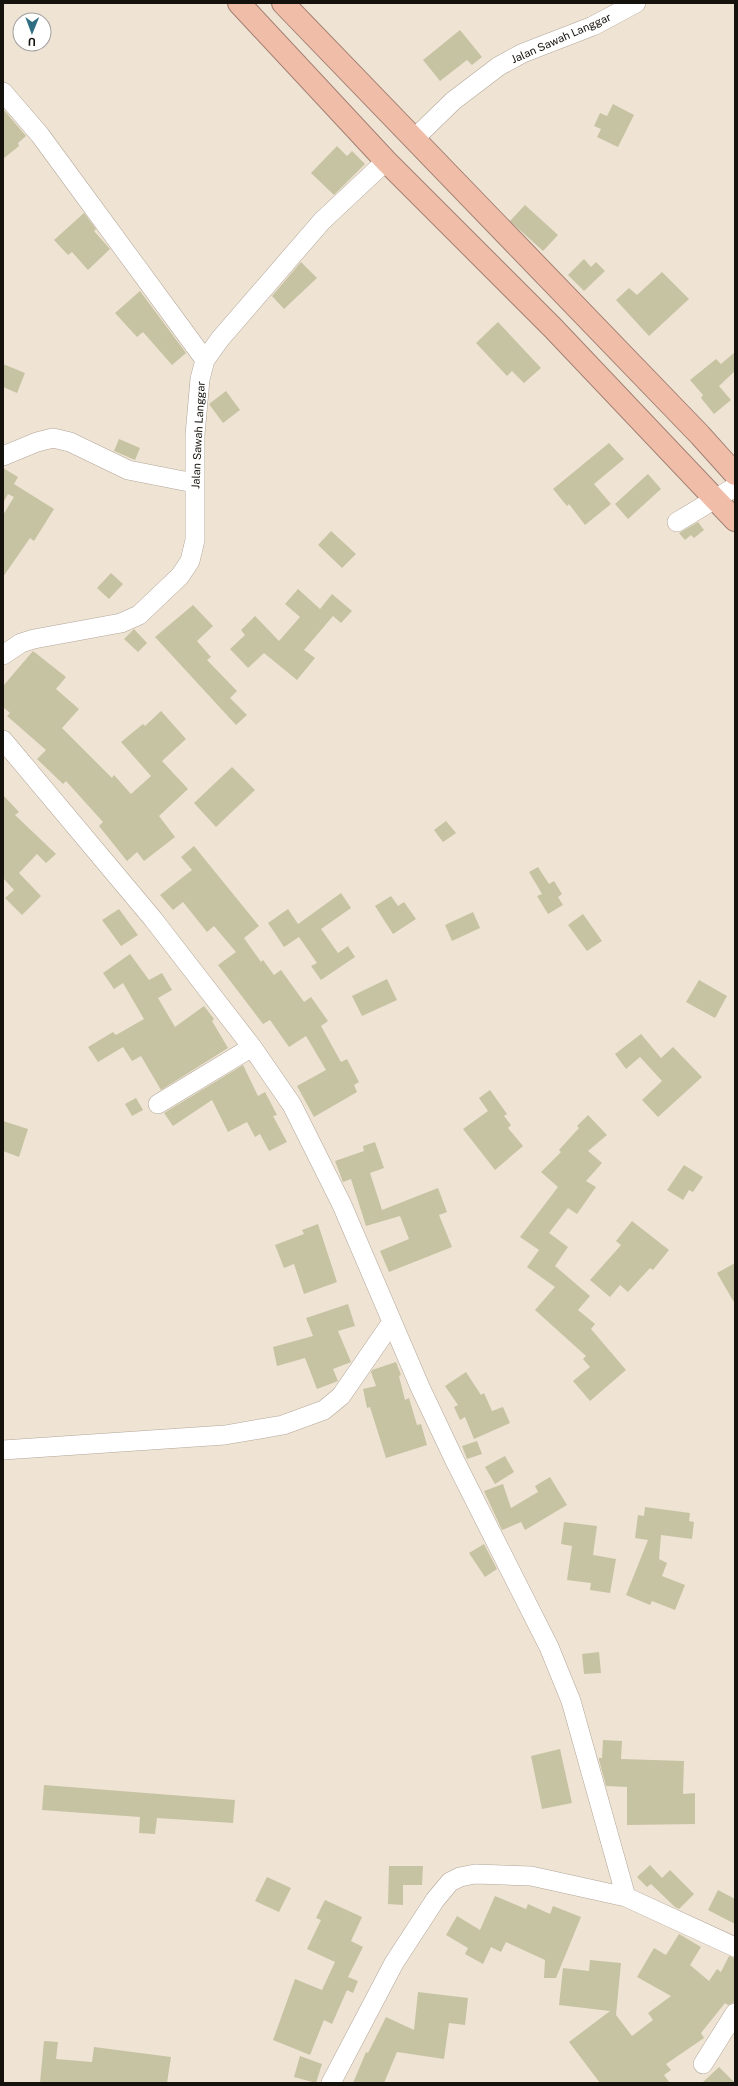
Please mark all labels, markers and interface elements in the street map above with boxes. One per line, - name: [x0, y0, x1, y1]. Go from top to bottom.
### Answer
- street label: Jalan Sawah Langgar: [509, 11, 613, 65]
- north arrow: [12, 12, 52, 52]
- text: U: [28, 36, 36, 48]
- street label: Jalan Sawah Langgar: [189, 381, 207, 489]

